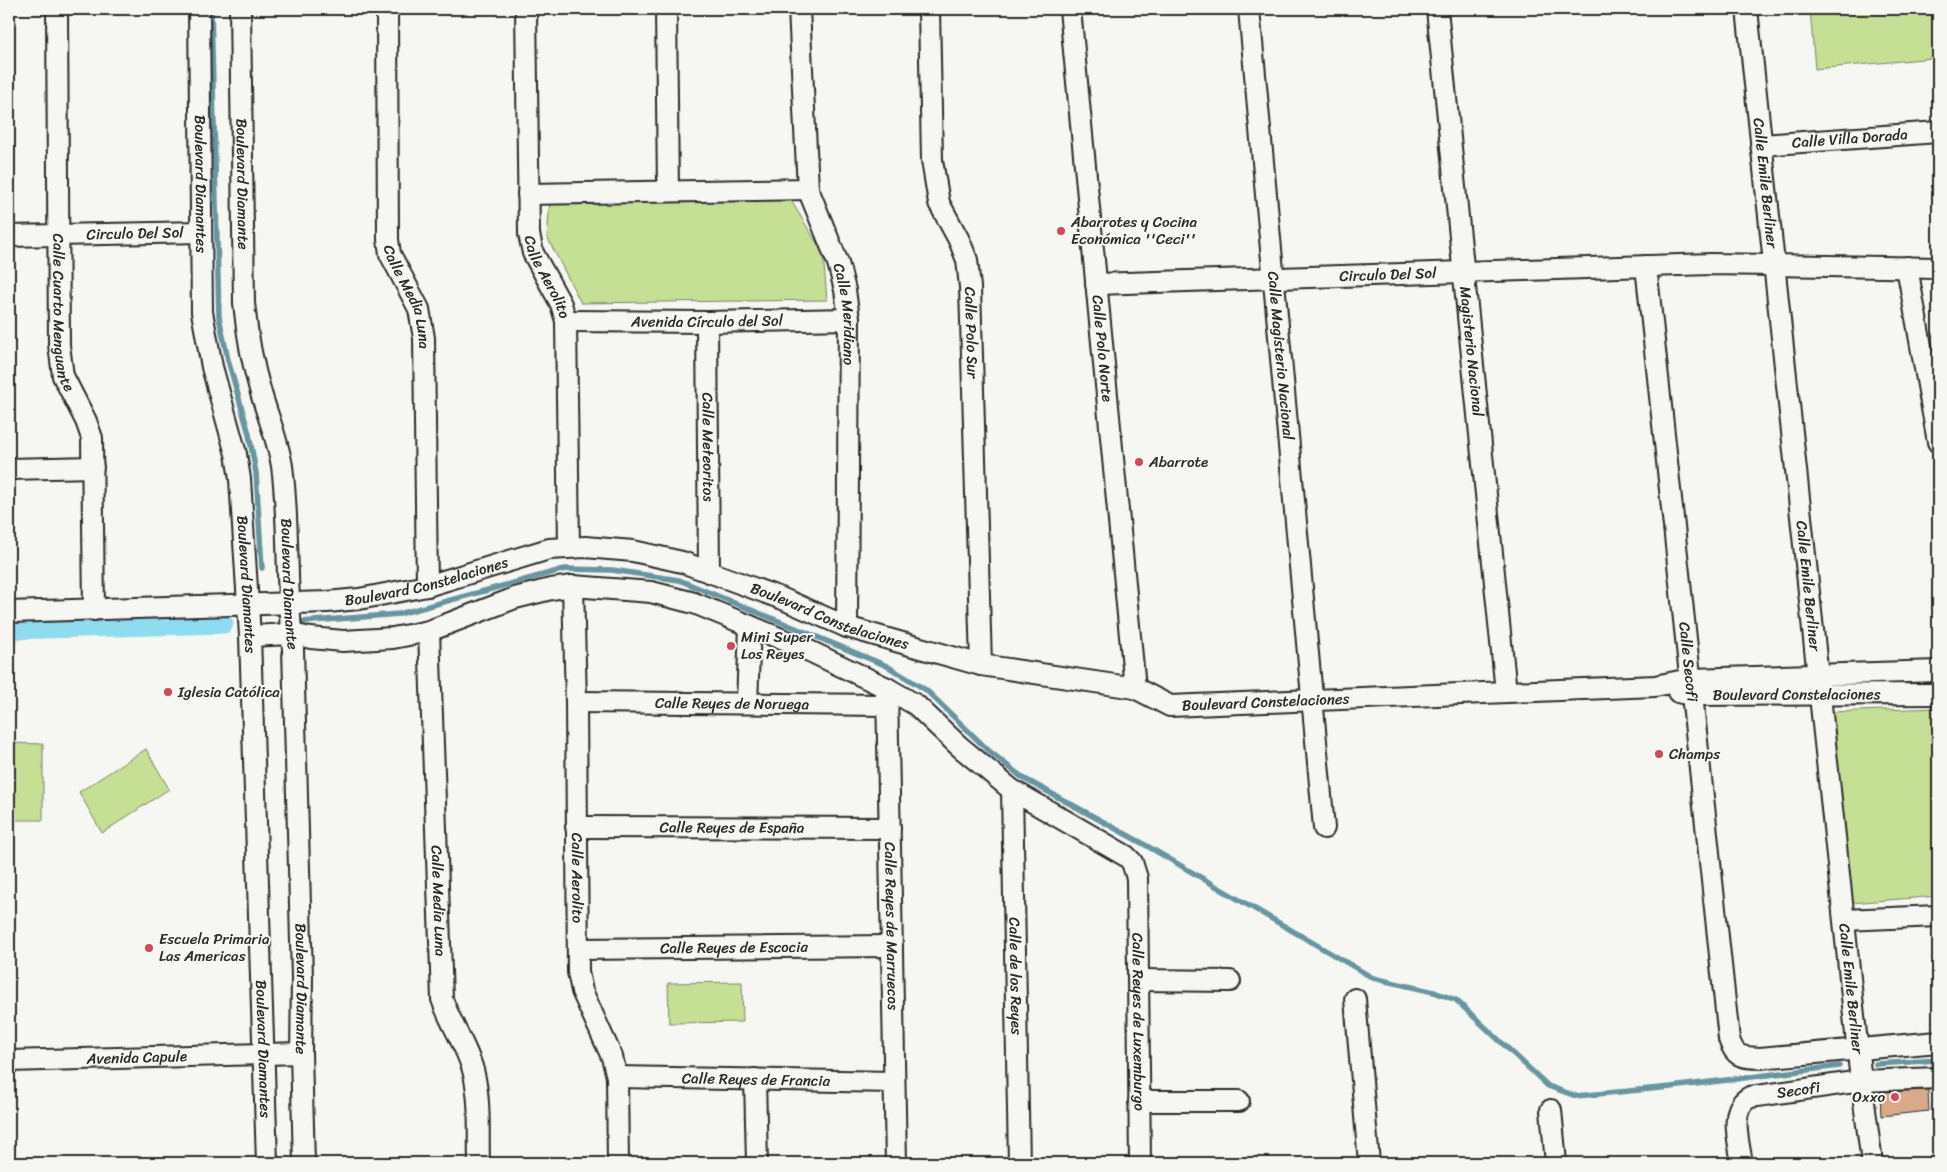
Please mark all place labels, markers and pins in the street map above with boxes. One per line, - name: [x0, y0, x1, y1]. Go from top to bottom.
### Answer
- place label: Abarrotes y Cocina Económica ''Ceci'': [1070, 209, 1197, 252]
- marker: Abarrotes y Cocina Económica ''Ceci'': [1055, 225, 1067, 237]
- place label: Abarrote: [1148, 449, 1208, 475]
- marker: Abarrote: [1133, 456, 1145, 468]
- place label: Mini Super Los Reyes: [741, 624, 814, 667]
- marker: Mini Super Los Reyes: [725, 640, 737, 652]
- place label: Iglesia Católica: [177, 679, 280, 705]
- marker: Iglesia Católica: [162, 686, 174, 698]
- place label: Champs: [1669, 741, 1720, 767]
- marker: Champs: [1653, 748, 1665, 760]
- place label: Escuela Primaria Las Americas: [159, 926, 270, 969]
- marker: Escuela Primaria Las Americas: [143, 942, 155, 954]
- place label: Oxxo: [1852, 1084, 1885, 1110]
- marker: Oxxo: [1889, 1091, 1901, 1103]

